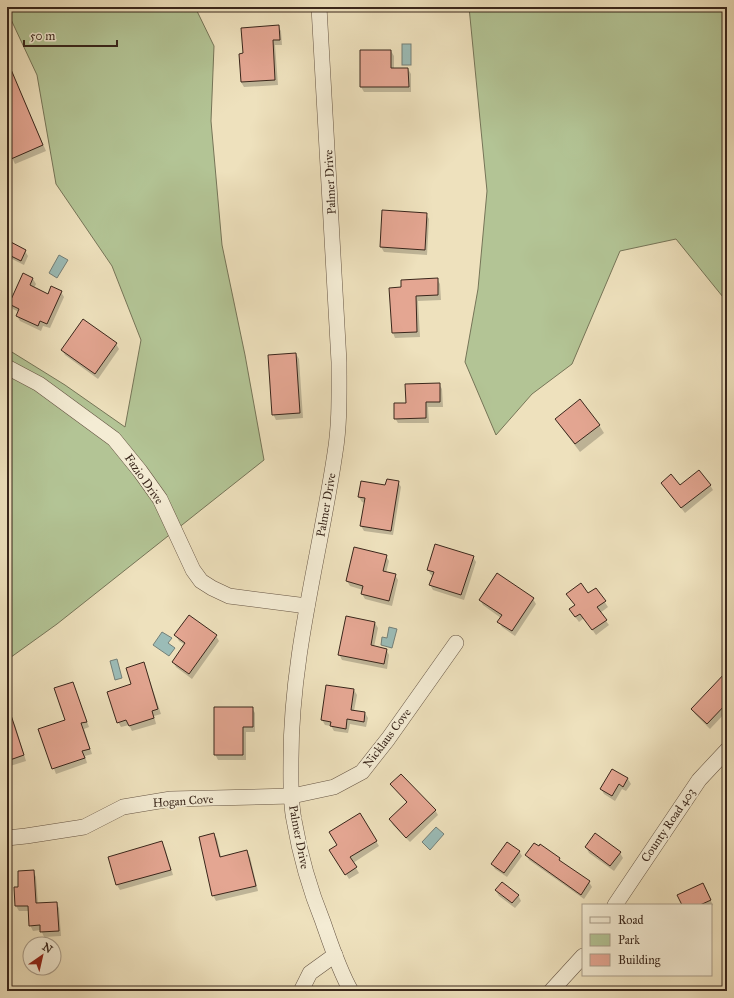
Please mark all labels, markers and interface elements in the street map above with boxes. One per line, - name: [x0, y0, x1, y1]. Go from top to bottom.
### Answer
- scale bar: [24, 22, 117, 48]
- text: 50 m: [30, 29, 55, 43]
- street label: Palmer Drive: [321, 149, 339, 215]
- street label: Fazio Drive: [122, 451, 166, 507]
- street label: Palmer Drive: [313, 472, 339, 538]
- street label: Nicklaus Cove: [360, 706, 414, 770]
- street label: County Road 403: [638, 785, 698, 865]
- street label: Hogan Cove: [152, 792, 214, 811]
- street label: Palmer Drive: [286, 804, 312, 870]
- legend: [582, 904, 712, 976]
- text: Road: [618, 913, 644, 927]
- text: Park: [618, 933, 640, 947]
- north arrow: [22, 936, 62, 976]
- text: N: [40, 940, 55, 956]
- text: Building: [618, 953, 661, 968]

